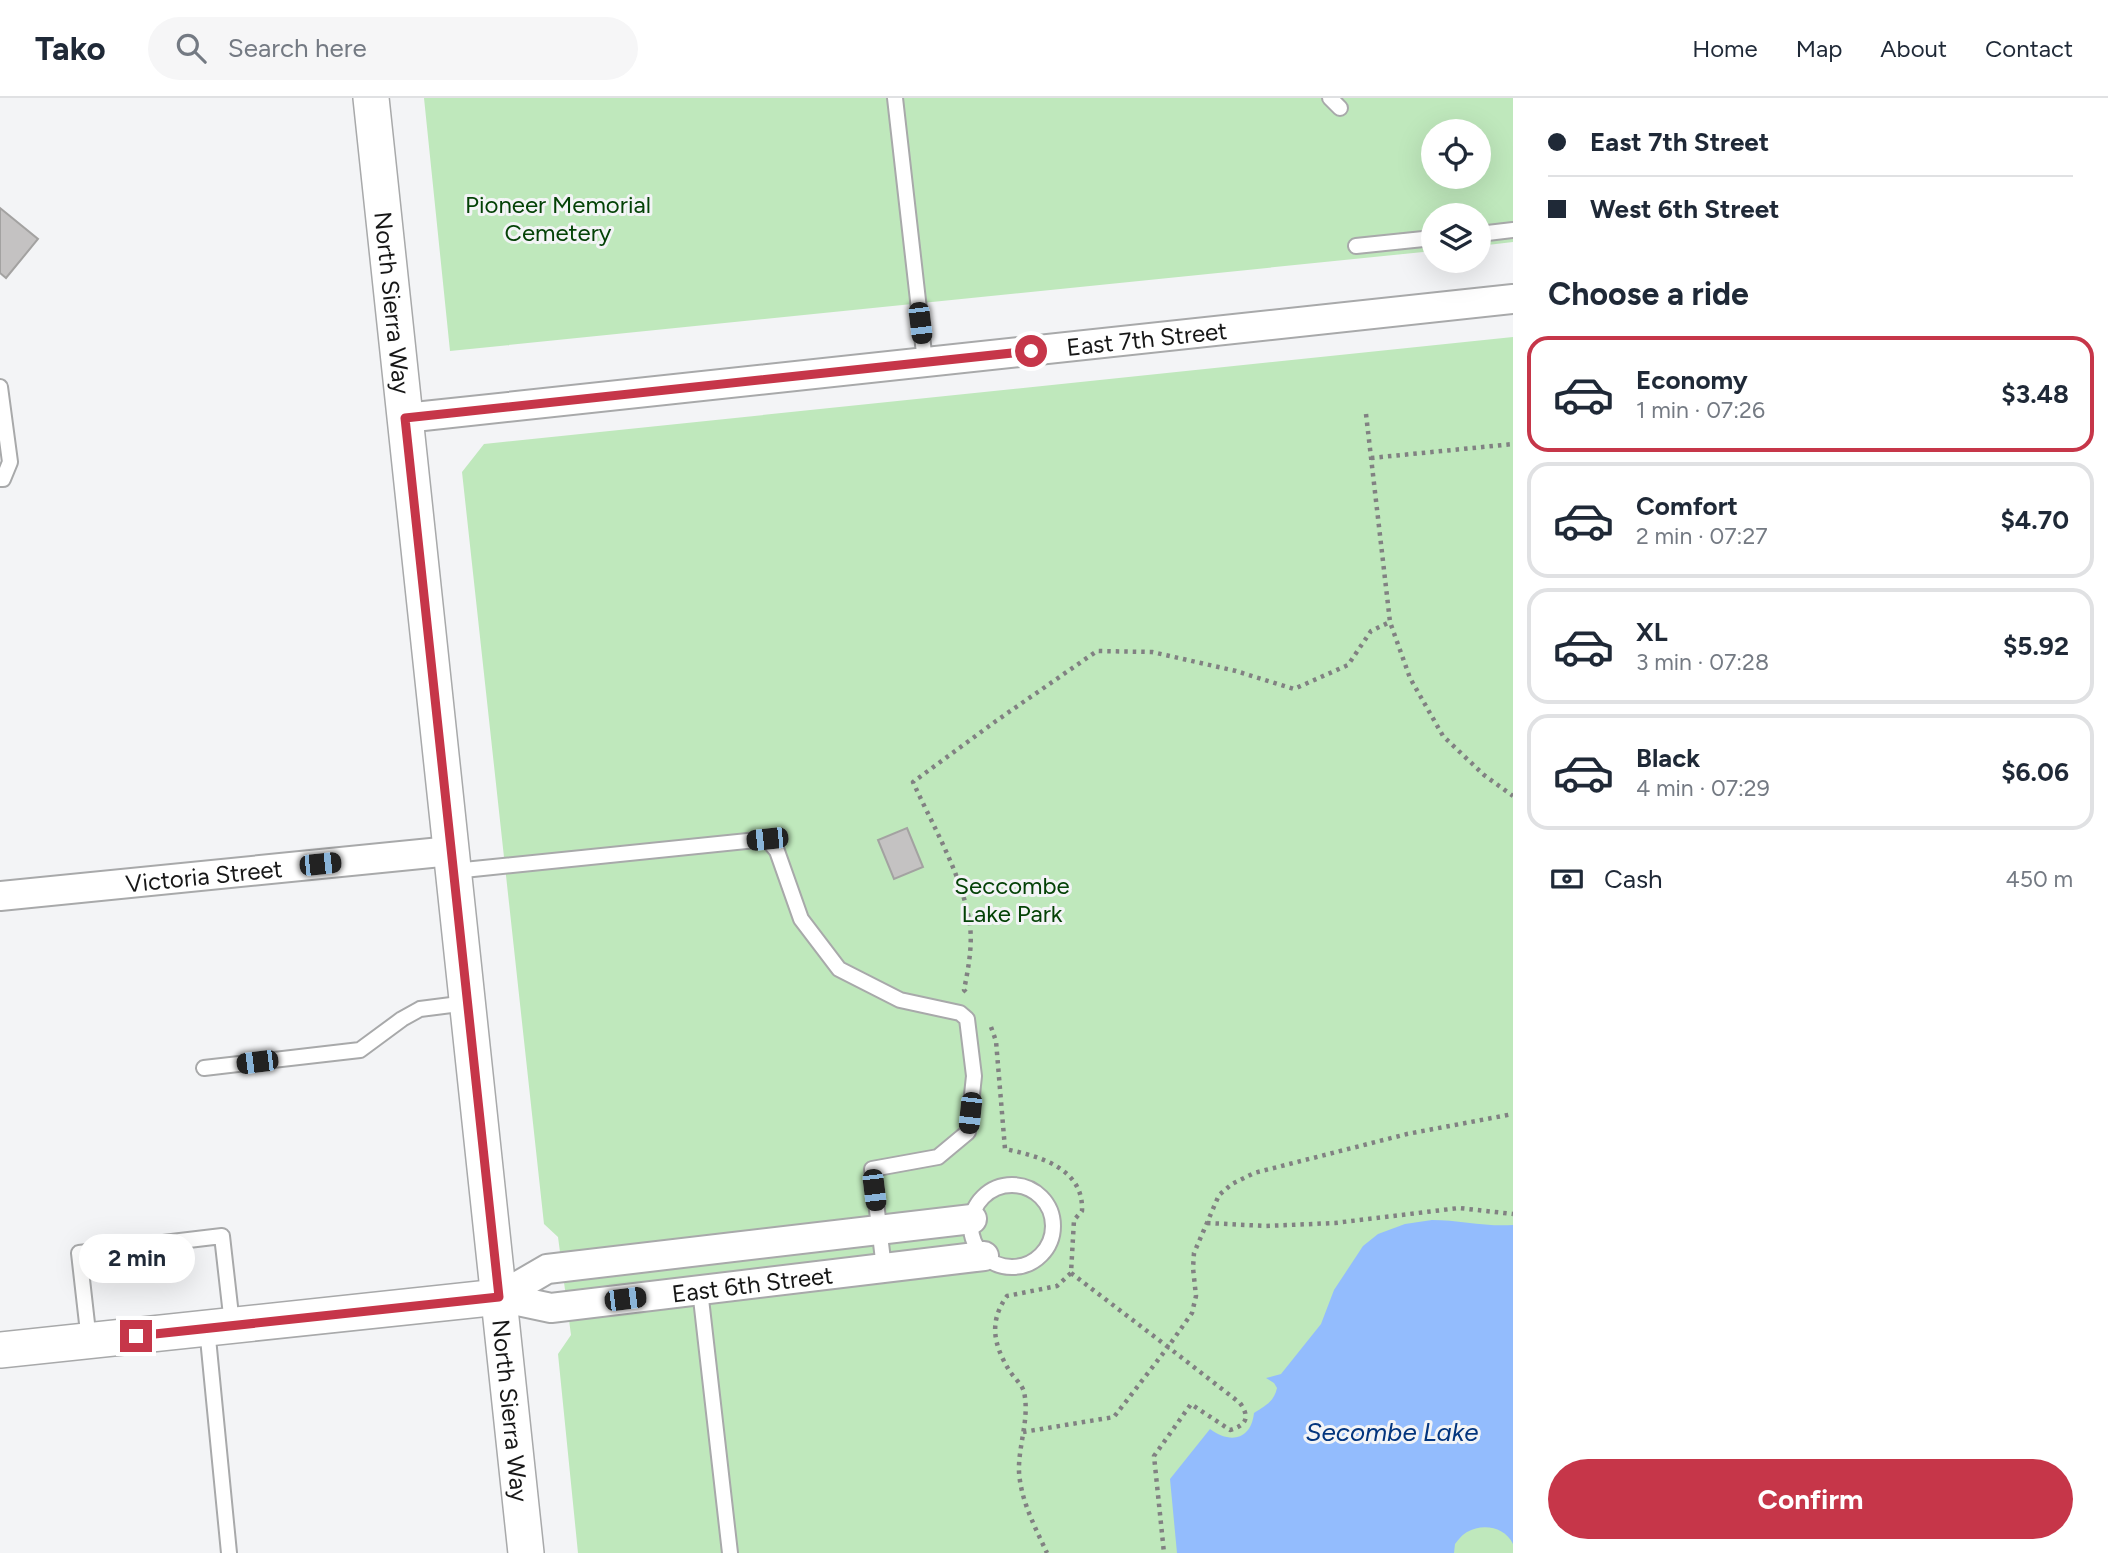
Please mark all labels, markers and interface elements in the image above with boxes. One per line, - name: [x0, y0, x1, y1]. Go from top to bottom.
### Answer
- search box: [148, 17, 638, 80]
- text: Tako: [35, 29, 106, 68]
- icon: search: [172, 29, 210, 67]
- text: Search here: [228, 32, 367, 64]
- text: Home: [1692, 34, 1758, 63]
- text: Map: [1796, 34, 1842, 63]
- text: About: [1880, 34, 1947, 63]
- text: Contact: [1985, 34, 2073, 63]
- map controls: [1421, 119, 1491, 273]
- button: locate: [1421, 119, 1491, 189]
- text: East 7th Street: [1590, 126, 1769, 158]
- park label: Pioneer Memorial Cemetery: [465, 190, 651, 247]
- text: West 6th Street: [1590, 193, 1780, 225]
- button: layers: [1421, 203, 1491, 273]
- street label: North Sierra Way: [369, 210, 417, 396]
- text: Choose a ride: [1548, 275, 1749, 313]
- car: [908, 301, 933, 345]
- street label: East 7th Street: [1065, 315, 1228, 361]
- route start: [1015, 335, 1047, 367]
- icon: car: [1552, 363, 1615, 426]
- text: Economy: [1636, 364, 1748, 396]
- text: $3.48: [2001, 378, 2069, 410]
- text: 1 min · 07:26: [1636, 396, 1765, 424]
- icon: car: [1552, 489, 1615, 552]
- text: Comfort: [1636, 490, 1738, 522]
- text: $4.70: [2000, 504, 2069, 536]
- text: 2 min · 07:27: [1636, 522, 1768, 550]
- icon: car: [1552, 615, 1615, 678]
- text: XL: [1636, 616, 1668, 648]
- text: $5.92: [2003, 630, 2069, 662]
- text: 3 min · 07:28: [1636, 648, 1769, 676]
- icon: car: [1552, 741, 1615, 804]
- text: Black: [1636, 742, 1700, 774]
- text: $6.06: [2001, 756, 2069, 788]
- text: 4 min · 07:29: [1636, 774, 1770, 802]
- car: [746, 826, 789, 852]
- car: [299, 851, 342, 877]
- street label: Victoria Street: [124, 853, 284, 898]
- icon: cash: [1548, 860, 1586, 898]
- text: Cash: [1604, 863, 1663, 895]
- text: 450 m: [2005, 865, 2073, 893]
- park label: Seccombe Lake Park: [954, 871, 1070, 928]
- car: [235, 1049, 280, 1075]
- car: [958, 1091, 983, 1135]
- car: [862, 1168, 887, 1212]
- callout: 2 min: [78, 1234, 194, 1284]
- text: 2 min: [108, 1244, 166, 1272]
- street label: East 6th Street: [670, 1260, 835, 1308]
- car: [603, 1286, 648, 1312]
- street label: North Sierra Way: [487, 1318, 535, 1504]
- route end: [120, 1320, 152, 1352]
- water label: Secombe Lake: [1306, 1416, 1478, 1448]
- button: Confirm: [1548, 1459, 2073, 1539]

